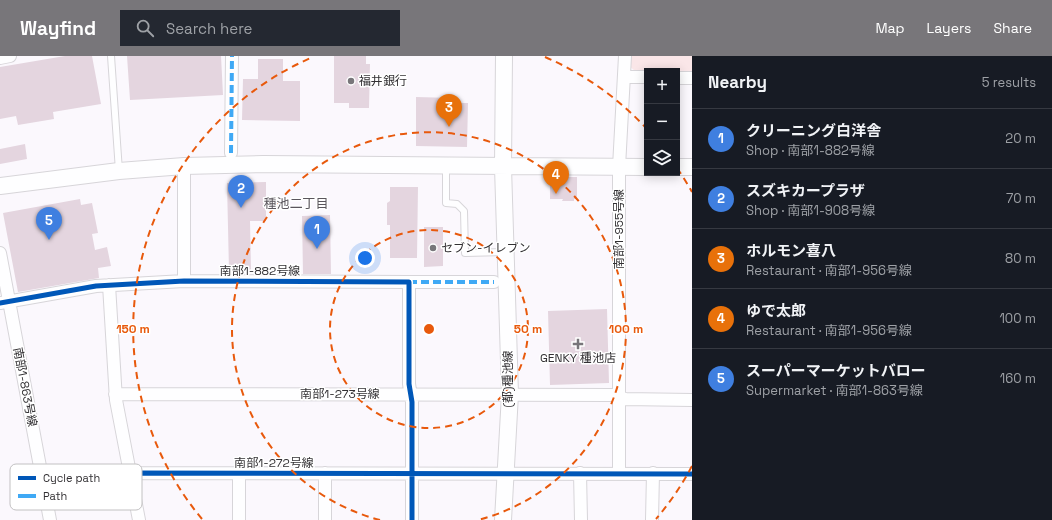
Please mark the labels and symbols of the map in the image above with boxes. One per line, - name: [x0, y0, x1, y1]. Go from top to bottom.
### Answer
- place label: 福井銀行: [359, 73, 407, 89]
- marker: 福井銀行: [346, 76, 356, 86]
- pin: 3: [436, 94, 462, 127]
- pin: 4: [543, 161, 569, 194]
- pin: 2: [228, 175, 254, 208]
- street label: 南部1-955号線: [611, 189, 627, 269]
- district label: 種池二丁目: [263, 195, 329, 212]
- pin: 5: [36, 207, 62, 240]
- pin: 1: [304, 216, 330, 249]
- place label: セブン-イレブン: [441, 240, 530, 256]
- marker: セブン-イレブン: [428, 243, 438, 253]
- your location: [355, 248, 375, 268]
- street label: 南部1-882号線: [220, 263, 300, 279]
- text: 150 m: [116, 321, 150, 337]
- text: 50 m: [514, 321, 542, 337]
- text: 100 m: [609, 321, 643, 337]
- centre of rings: [422, 322, 436, 336]
- marker: GENKY 種池店: [573, 339, 583, 349]
- street label: 南部1-863号線: [9, 346, 41, 428]
- street label: (都)種池線: [500, 350, 516, 408]
- place label: GENKY 種池店: [540, 350, 616, 366]
- street label: 南部1-273号線: [300, 386, 380, 402]
- street label: 南部1-272号線: [234, 455, 314, 471]
- legend: [10, 464, 142, 510]
- text: Cycle path: [43, 471, 100, 485]
- text: Path: [43, 489, 67, 503]

